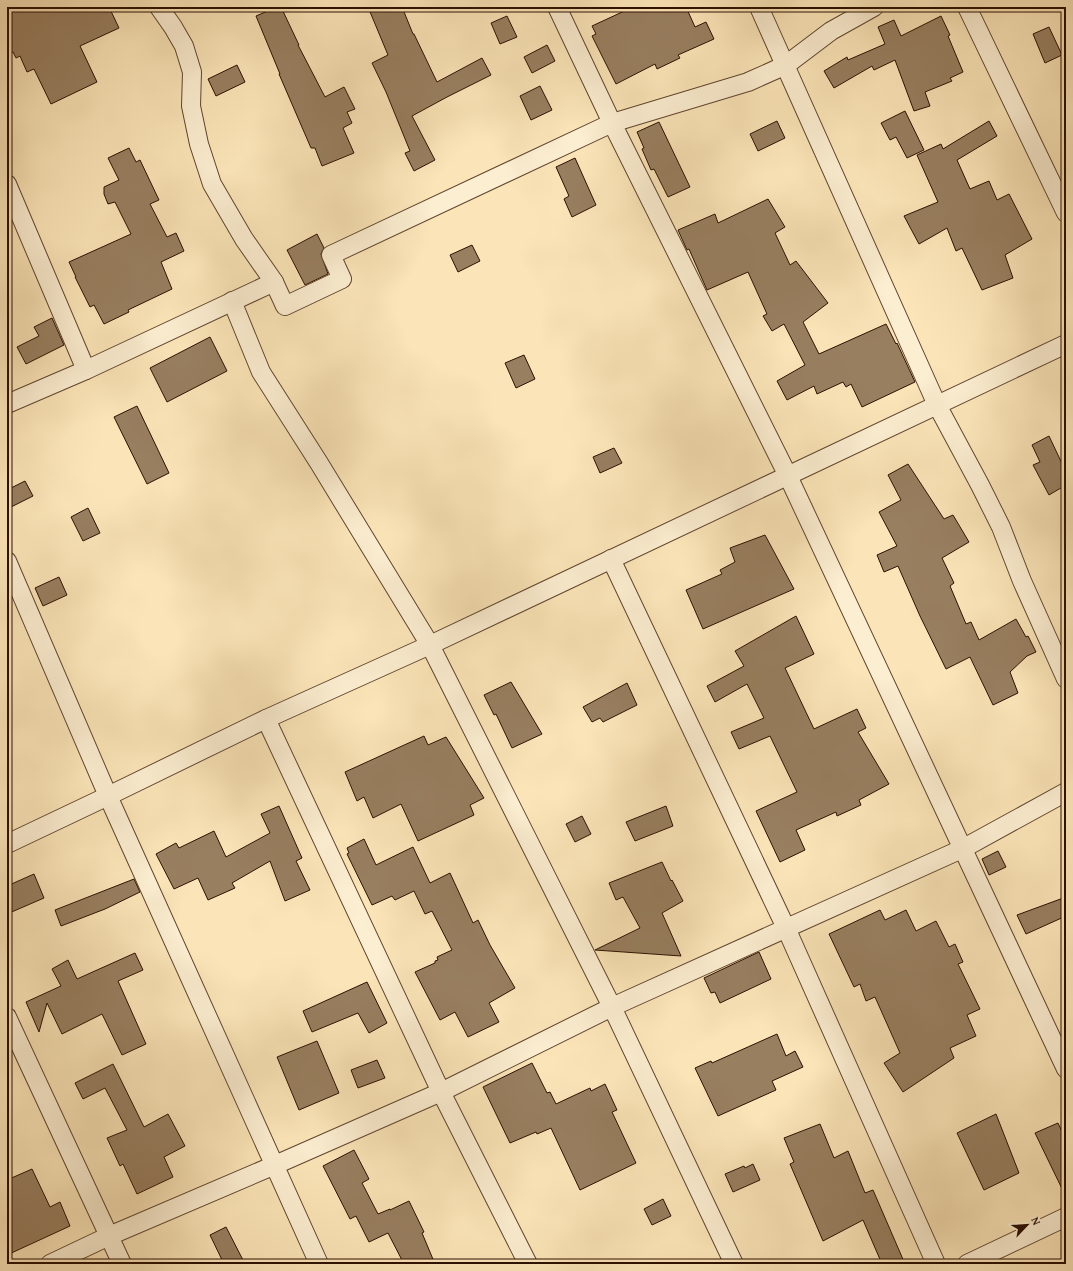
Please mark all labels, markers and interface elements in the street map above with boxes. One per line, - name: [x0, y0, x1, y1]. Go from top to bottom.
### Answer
- north arrow: [1007, 1205, 1047, 1245]
- text: N: [1027, 1214, 1045, 1228]

